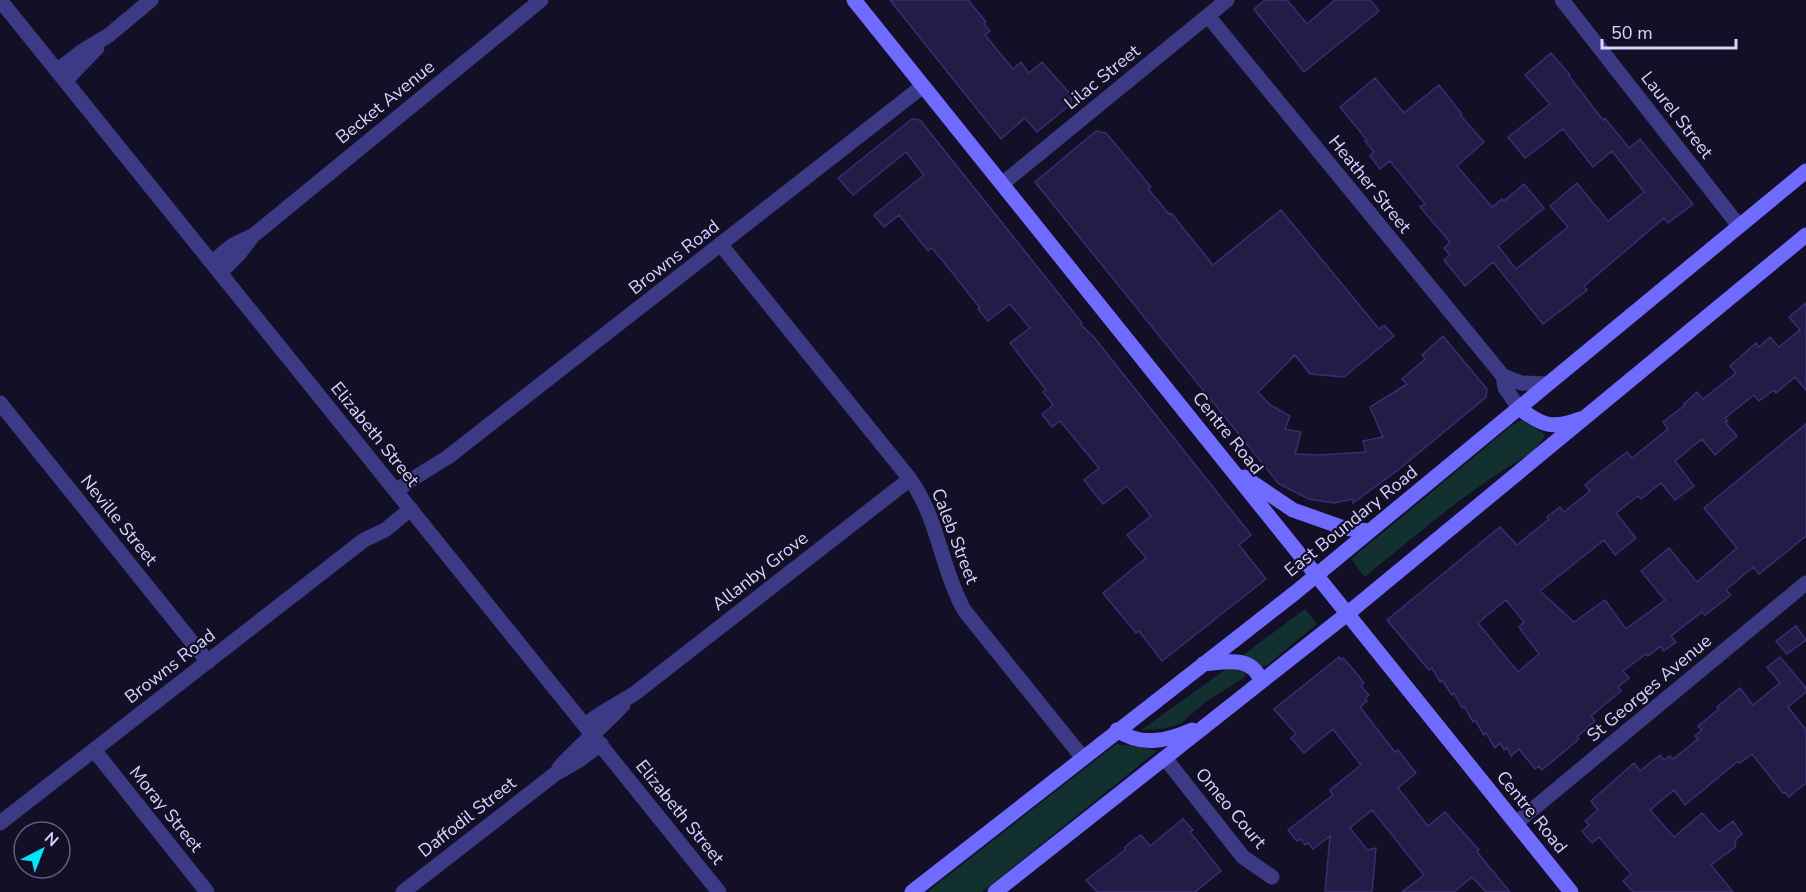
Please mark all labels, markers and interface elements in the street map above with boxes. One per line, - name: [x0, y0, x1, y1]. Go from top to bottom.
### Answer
- scale bar: [1602, 12, 1736, 50]
- text: 50 m: [1611, 21, 1653, 45]
- street label: Lilac Street: [1059, 39, 1145, 115]
- street label: Becket Avenue: [331, 55, 439, 149]
- street label: Laurel Street: [1635, 66, 1719, 164]
- street label: Heather Street: [1323, 130, 1417, 238]
- street label: Browns Road: [624, 214, 724, 300]
- street label: Elizabeth Street: [325, 377, 425, 492]
- street label: Centre Road: [1187, 387, 1269, 479]
- street label: East Boundary Road: [1279, 460, 1423, 582]
- street label: Neville Street: [75, 470, 163, 571]
- street label: Caleb Street: [926, 485, 984, 588]
- street label: Allanby Grove: [707, 526, 813, 616]
- street label: Browns Road: [120, 623, 220, 709]
- street label: St Georges Avenue: [1582, 629, 1716, 747]
- street label: Elizabeth Street: [630, 755, 730, 870]
- street label: Moray Street: [124, 761, 209, 858]
- street label: Omeo Court: [1190, 763, 1272, 854]
- street label: Centre Road: [1491, 766, 1573, 858]
- street label: Daffodil Street: [413, 771, 521, 863]
- north arrow: [12, 820, 72, 880]
- text: N: [40, 827, 63, 852]

